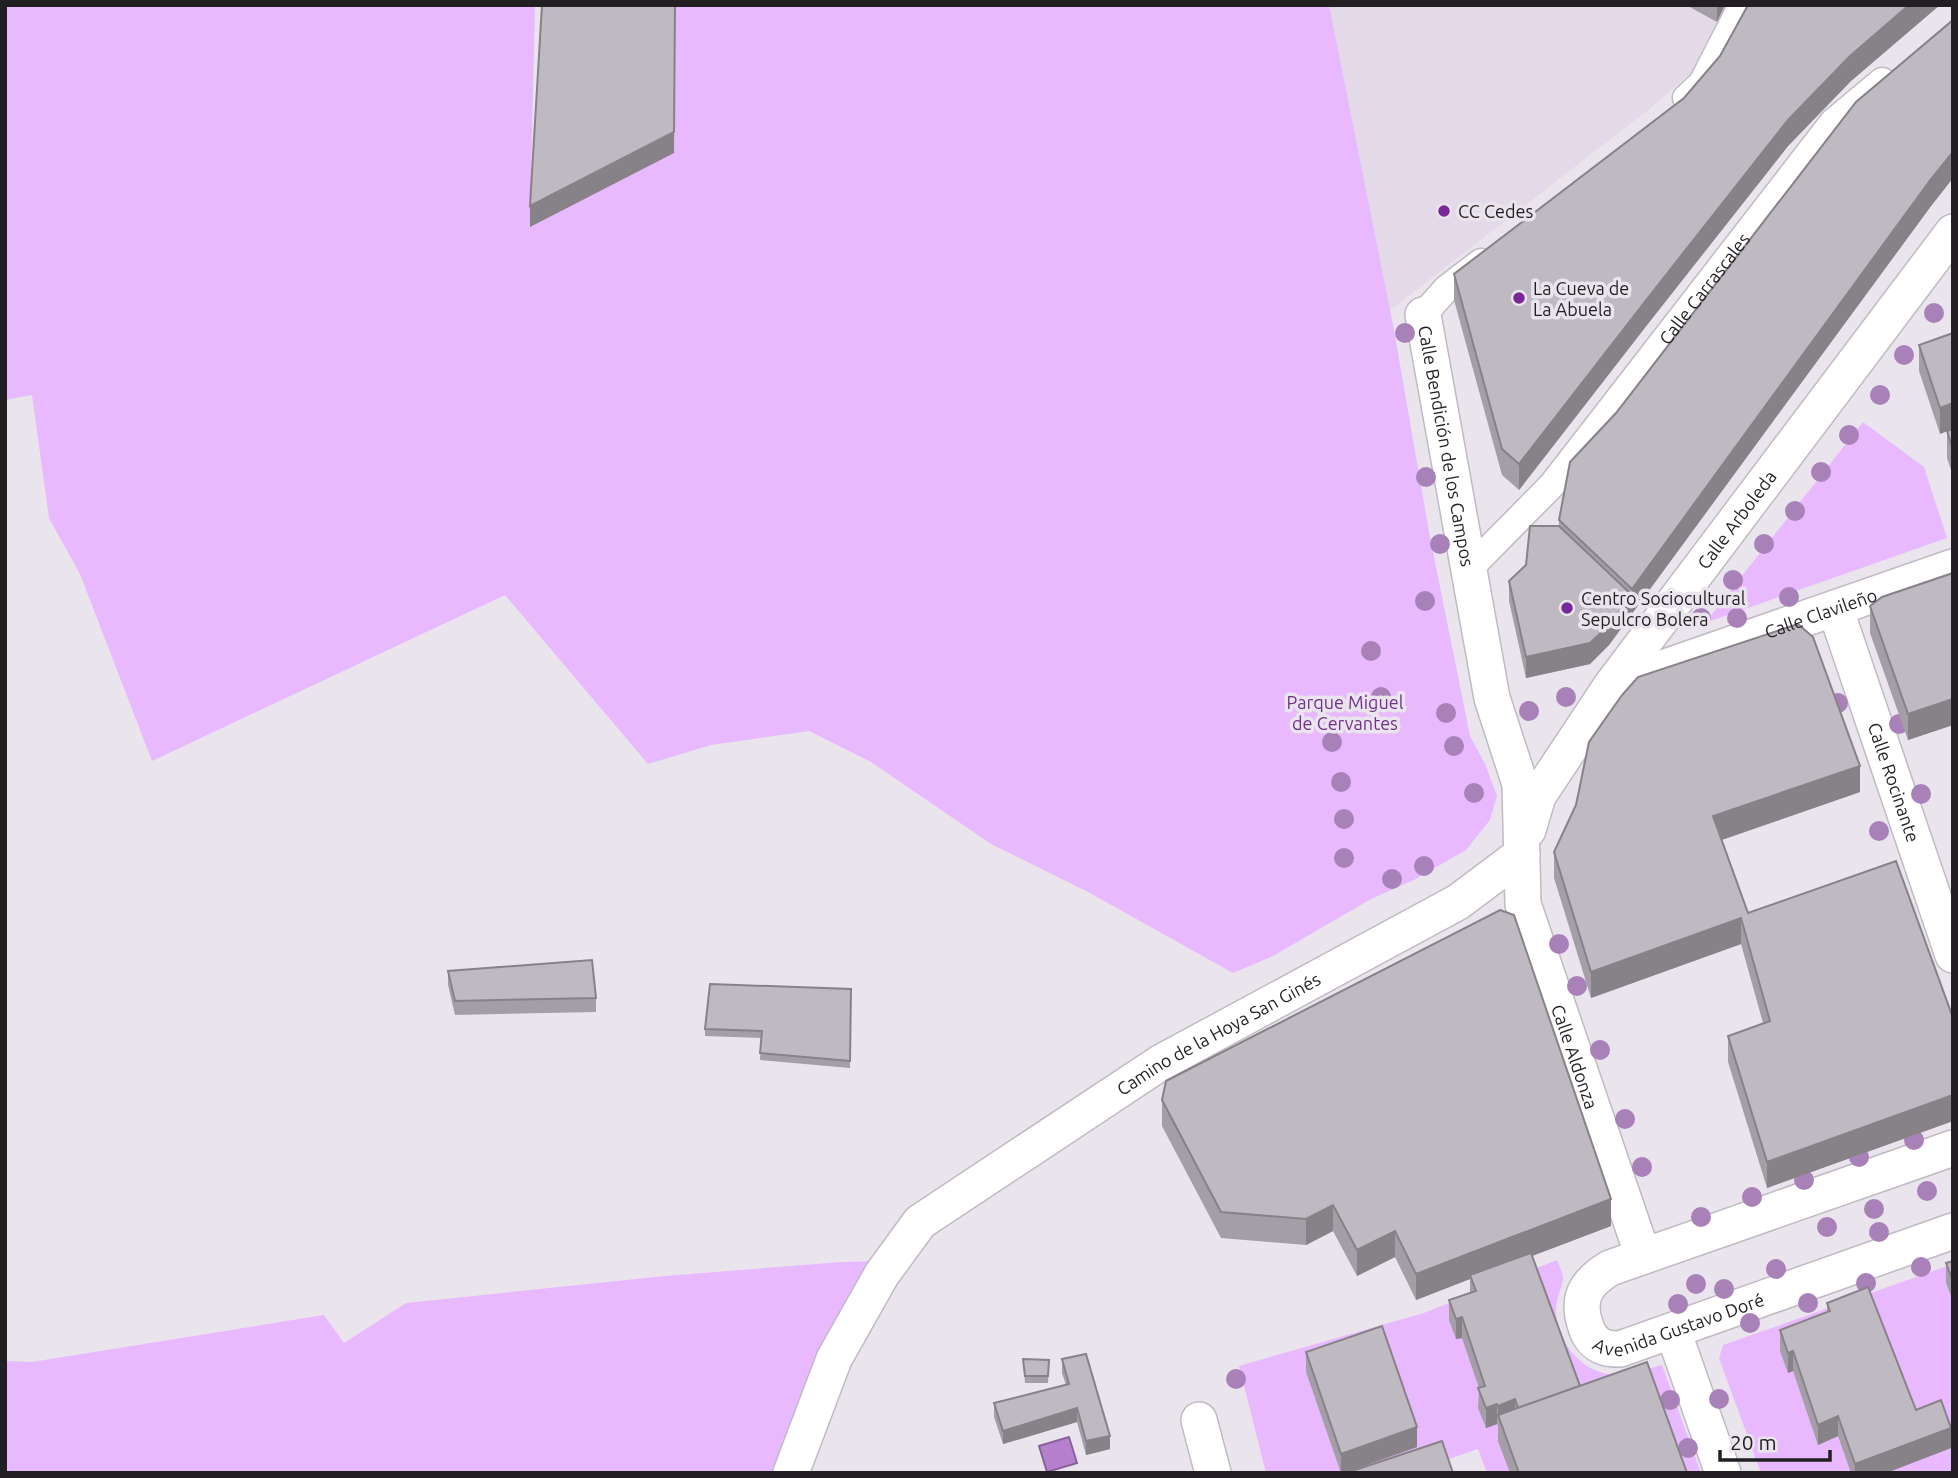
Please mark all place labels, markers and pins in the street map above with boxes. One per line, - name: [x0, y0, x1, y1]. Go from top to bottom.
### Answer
- place label: CC Cedes: [1458, 201, 1533, 221]
- marker: CC Cedes: [1436, 203, 1452, 219]
- place label: La Cueva de La Abuela: [1533, 278, 1629, 319]
- marker: La Cueva de La Abuela: [1511, 290, 1527, 306]
- place label: Centro Sociocultural Sepulcro Bolera: [1581, 588, 1746, 629]
- marker: Centro Sociocultural Sepulcro Bolera: [1559, 600, 1575, 616]

